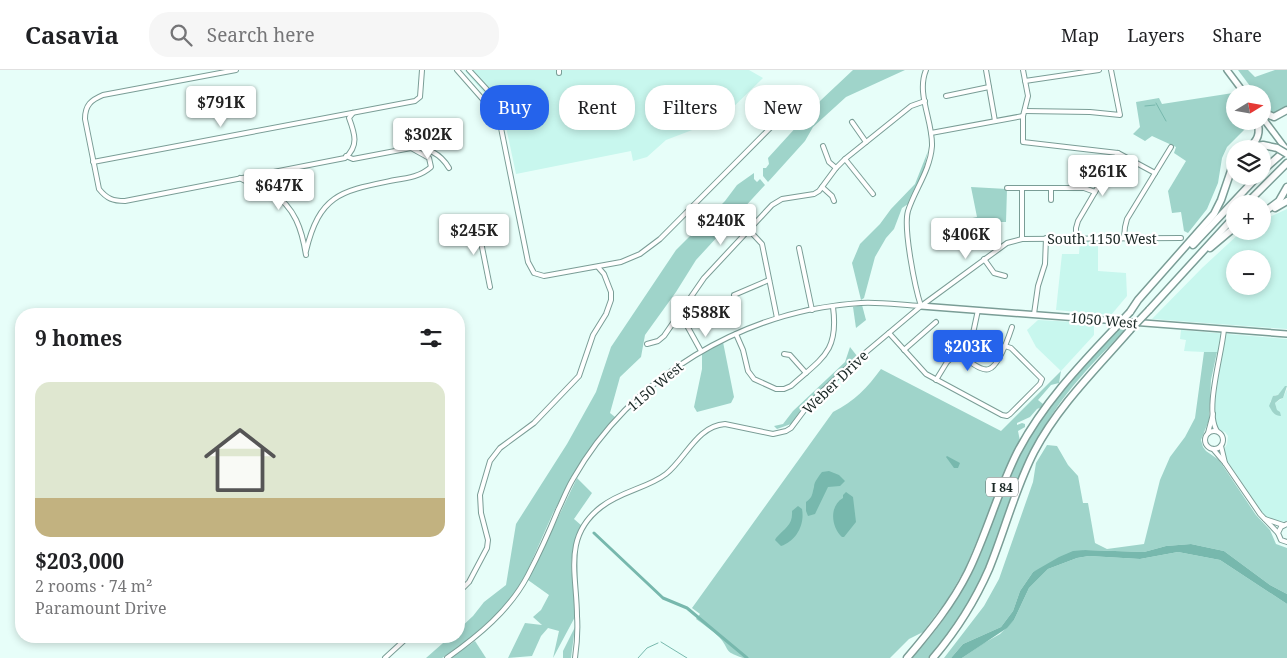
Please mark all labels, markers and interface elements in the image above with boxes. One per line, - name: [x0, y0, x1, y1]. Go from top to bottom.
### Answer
- search box: [149, 12, 499, 57]
- text: Casavia: [25, 18, 119, 51]
- icon: search: [167, 21, 195, 49]
- text: Search here: [207, 22, 315, 48]
- text: Map: [1061, 23, 1099, 47]
- text: Layers: [1127, 23, 1185, 47]
- text: Share: [1213, 23, 1262, 47]
- pin: $791K: [186, 85, 256, 128]
- chip: Buy: [480, 85, 549, 130]
- chip: Rent: [559, 85, 635, 130]
- chip: Filters: [645, 85, 735, 130]
- chip: New: [745, 85, 820, 130]
- north arrow: [1226, 85, 1271, 130]
- map controls: [1226, 85, 1271, 295]
- text: $791K: [197, 91, 245, 113]
- pin: $302K: [393, 118, 463, 160]
- text: $302K: [404, 123, 452, 145]
- button: layers: [1226, 140, 1271, 185]
- pin: $261K: [1068, 154, 1138, 197]
- text: $261K: [1079, 160, 1127, 182]
- pin: $647K: [244, 168, 314, 211]
- text: $647K: [255, 174, 303, 196]
- button: +: [1226, 195, 1271, 240]
- pin: $240K: [686, 204, 756, 246]
- text: $240K: [697, 209, 745, 231]
- pin: $245K: [439, 214, 509, 256]
- pin: $406K: [931, 218, 1001, 260]
- text: $245K: [450, 219, 498, 241]
- text: $406K: [942, 223, 990, 245]
- street label: South 1150 West: [1047, 229, 1157, 248]
- button: −: [1226, 250, 1271, 295]
- pin: $588K: [671, 296, 741, 338]
- text: $588K: [682, 301, 730, 323]
- street label: 1050 West: [1070, 308, 1139, 332]
- text: 9 homes: [35, 324, 122, 352]
- icon: filters: [417, 324, 445, 352]
- pin: $203K: [933, 330, 1003, 372]
- text: $203K: [944, 335, 992, 357]
- street label: Weber Drive: [798, 346, 872, 418]
- street label: 1150 West: [623, 357, 687, 415]
- icon: home: [195, 415, 285, 505]
- road number: I 84: [986, 478, 1018, 497]
- text: $203,000: [35, 547, 124, 575]
- text: 2 rooms · 74 m²: [35, 575, 152, 597]
- text: Paramount Drive: [35, 597, 167, 619]

